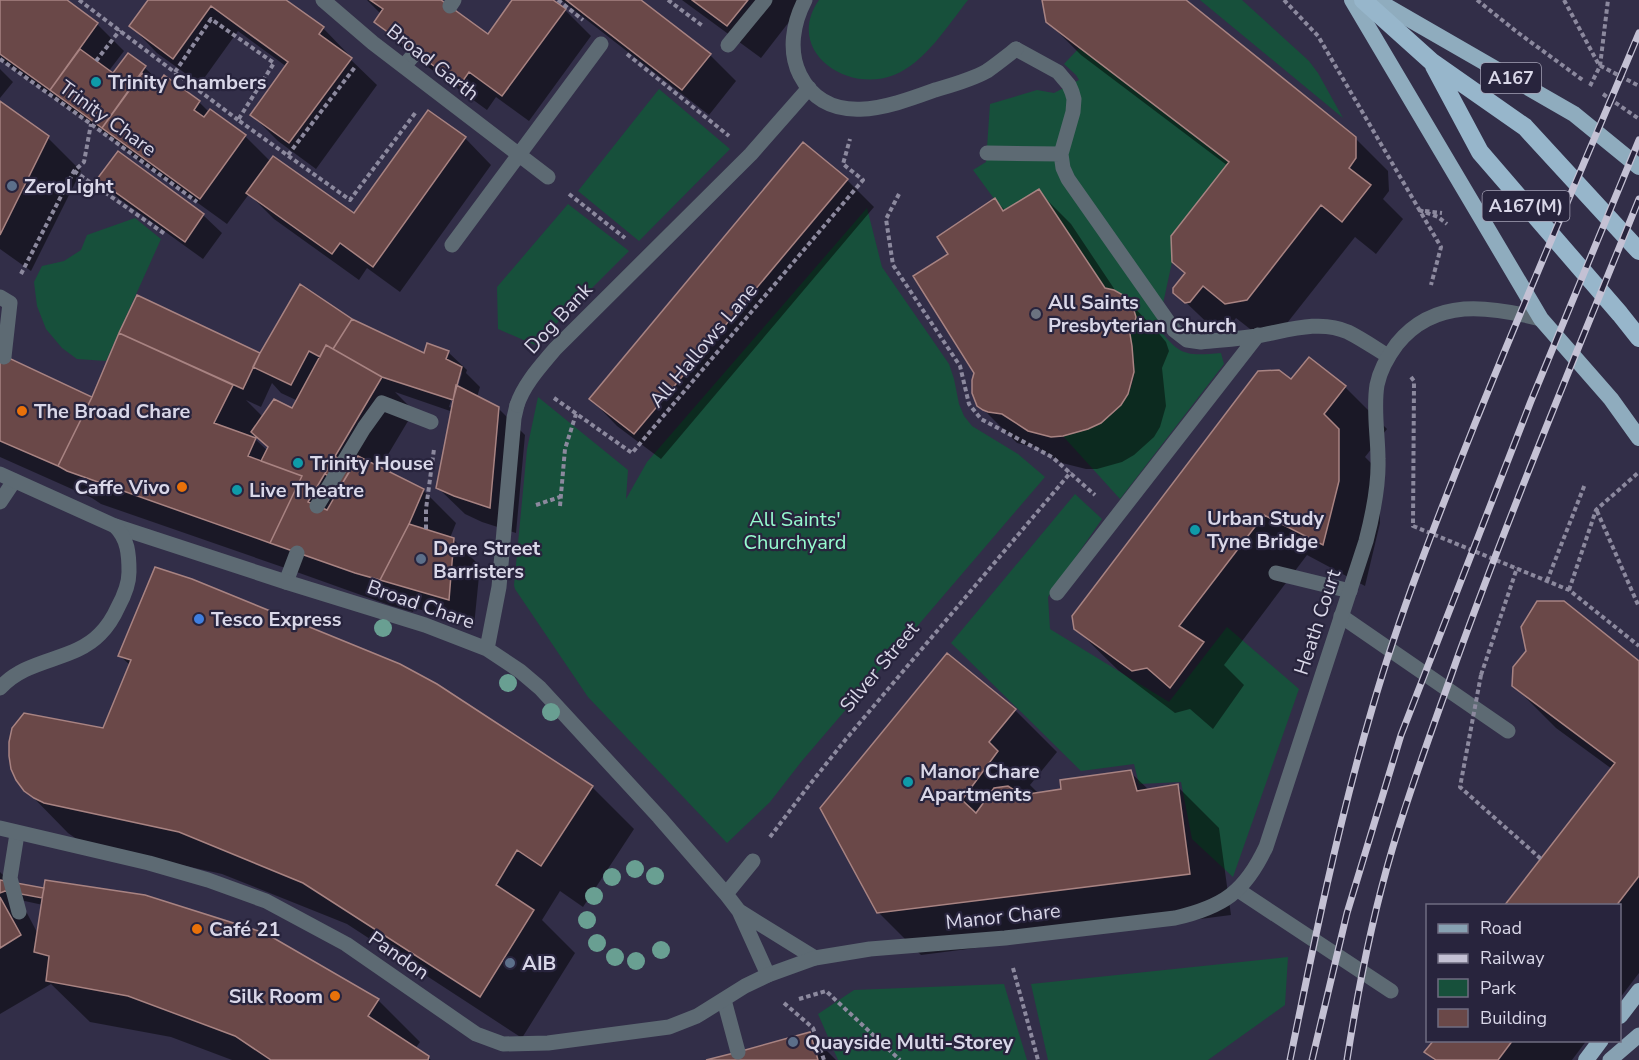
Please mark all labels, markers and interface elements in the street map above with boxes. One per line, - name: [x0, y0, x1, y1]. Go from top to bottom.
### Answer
- street label: Broad Garth: [381, 18, 484, 107]
- road number: A167: [1481, 63, 1541, 93]
- place label: Trinity Chambers: [108, 69, 267, 96]
- street label: Trinity Chare: [54, 74, 162, 163]
- marker: Trinity Chambers: [89, 75, 103, 89]
- place label: ZeroLight: [24, 173, 114, 200]
- marker: ZeroLight: [5, 179, 19, 193]
- road number: A167(M): [1482, 191, 1570, 221]
- street label: Dog Bank: [518, 276, 599, 360]
- street label: All Hallows Lane: [643, 277, 764, 413]
- place label: All Saints Presbyterian Church: [1048, 289, 1237, 339]
- marker: All Saints Presbyterian Church: [1029, 307, 1043, 321]
- place label: The Broad Chare: [34, 398, 191, 425]
- marker: The Broad Chare: [15, 404, 29, 418]
- place label: Trinity House: [310, 450, 434, 477]
- marker: Trinity House: [291, 456, 305, 470]
- place label: Caffe Vivo: [75, 474, 170, 501]
- place label: Live Theatre: [249, 477, 364, 504]
- marker: Caffe Vivo: [175, 480, 189, 494]
- marker: Live Theatre: [230, 483, 244, 497]
- place label: Urban Study Tyne Bridge: [1207, 505, 1324, 555]
- park label: All Saints' Churchyard: [744, 506, 846, 556]
- marker: Urban Study Tyne Bridge: [1188, 523, 1202, 537]
- place label: Dere Street Barristers: [433, 535, 541, 585]
- marker: Dere Street Barristers: [414, 552, 428, 566]
- street label: Heath Court: [1288, 565, 1348, 679]
- street label: Broad Chare: [363, 573, 478, 635]
- place label: Tesco Express: [211, 606, 342, 633]
- marker: Tesco Express: [192, 612, 206, 626]
- street label: Silver Street: [834, 616, 926, 718]
- place label: Manor Chare Apartments: [920, 758, 1040, 808]
- marker: Manor Chare Apartments: [901, 775, 915, 789]
- street label: Manor Chare: [944, 897, 1062, 936]
- legend: [1426, 904, 1621, 1042]
- place label: Café 21: [209, 916, 280, 943]
- text: Road: [1480, 916, 1522, 940]
- marker: Café 21: [190, 922, 204, 936]
- street label: Pandon: [363, 925, 434, 986]
- text: Railway: [1480, 946, 1545, 970]
- place label: AIB: [522, 950, 556, 977]
- marker: AIB: [503, 956, 517, 970]
- text: Park: [1480, 976, 1517, 1000]
- place label: Silk Room: [229, 983, 323, 1010]
- marker: Silk Room: [328, 989, 342, 1003]
- text: Building: [1480, 1006, 1547, 1030]
- place label: Quayside Multi-Storey: [805, 1029, 1014, 1056]
- marker: Quayside Multi-Storey: [786, 1035, 800, 1049]

